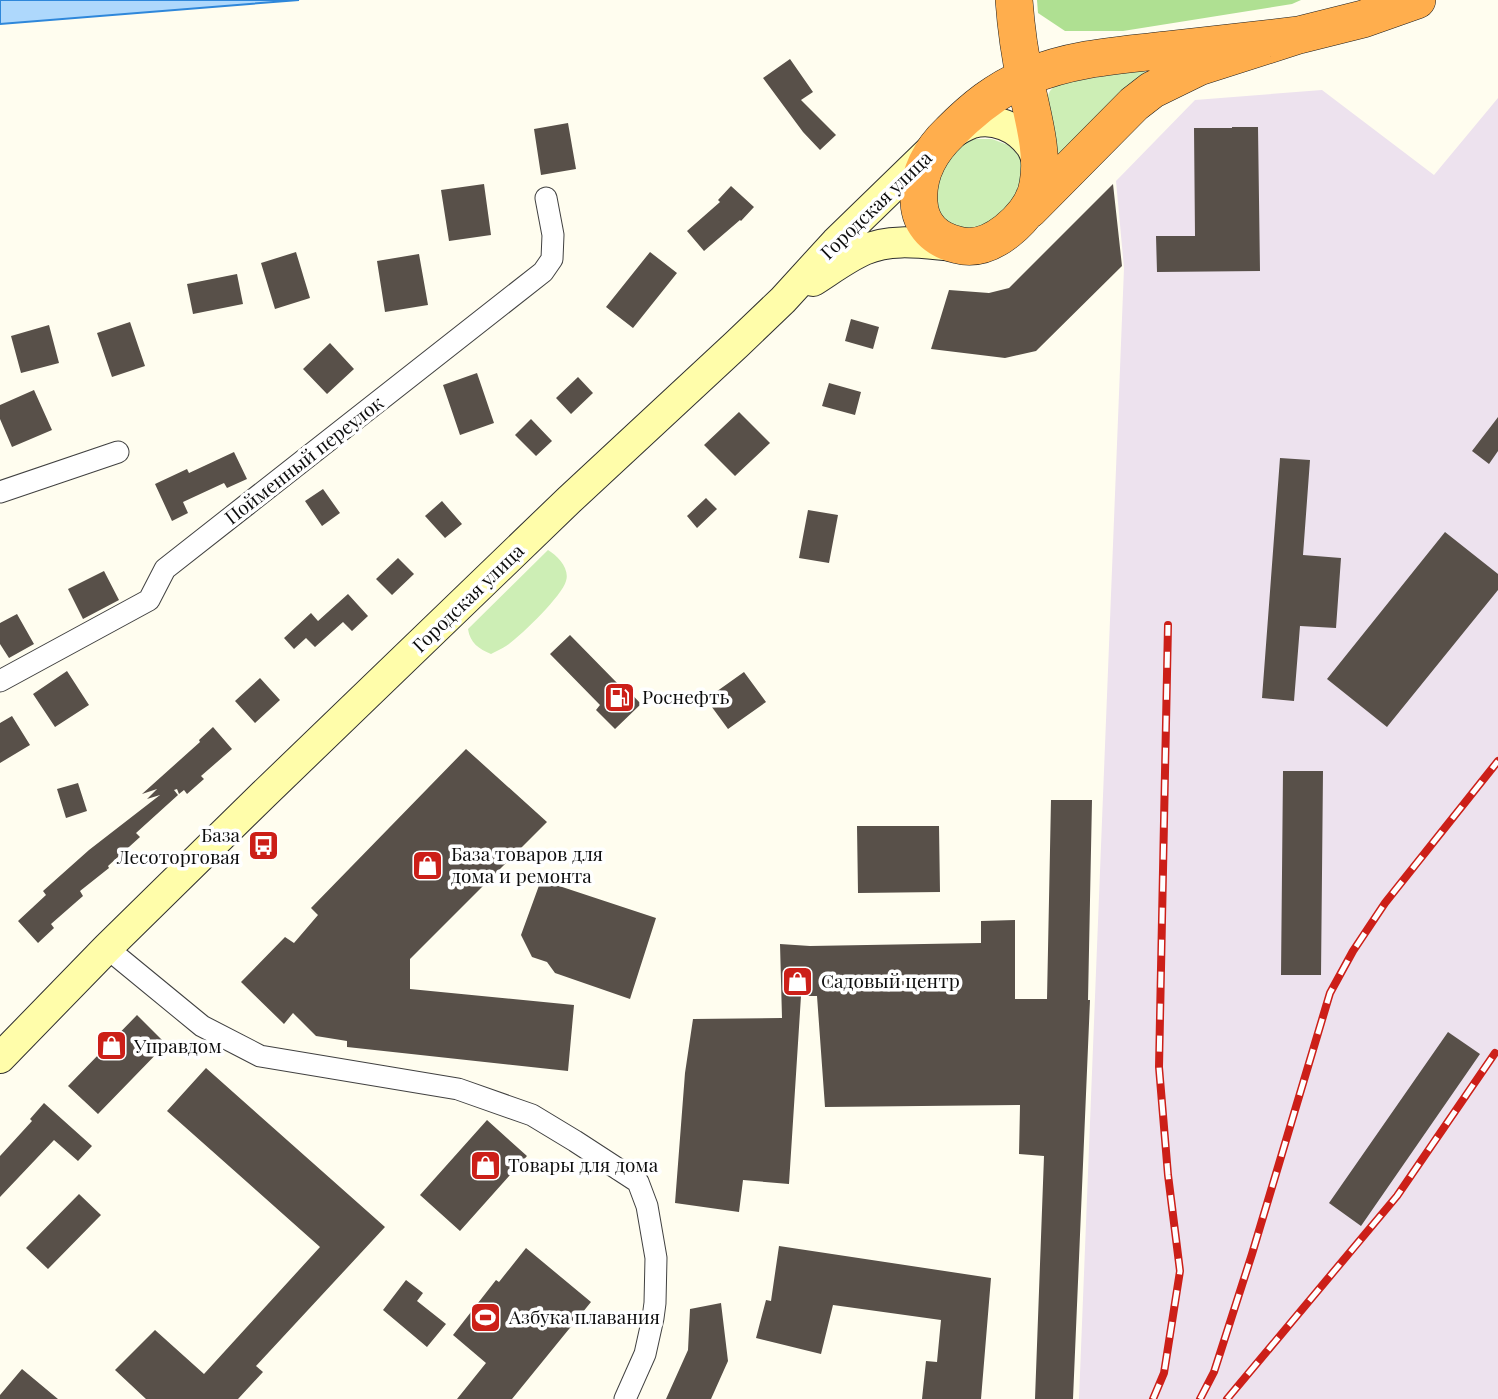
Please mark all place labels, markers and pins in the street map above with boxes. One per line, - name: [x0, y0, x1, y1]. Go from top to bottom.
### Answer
- fuel station icon: Роснефть: [602, 680, 636, 714]
- place label: Роснефть: [642, 683, 729, 709]
- place label: База Лесоторговая: [116, 821, 241, 869]
- bus stop icon: База Лесоторговая: [246, 829, 280, 863]
- place label: База товаров для дома и ремонта: [451, 840, 603, 888]
- shop icon: База товаров для дома и ремонта: [411, 848, 445, 882]
- shop icon: Садовый центр: [781, 964, 815, 998]
- place label: Садовый центр: [821, 967, 960, 993]
- shop icon: Управдом: [94, 1029, 128, 1063]
- place label: Управдом: [133, 1032, 222, 1058]
- shop icon: Товары для дома: [468, 1148, 502, 1182]
- place label: Товары для дома: [508, 1151, 659, 1177]
- sports icon: Азбука плавания: [469, 1300, 503, 1334]
- place label: Азбука плавания: [508, 1303, 660, 1329]

